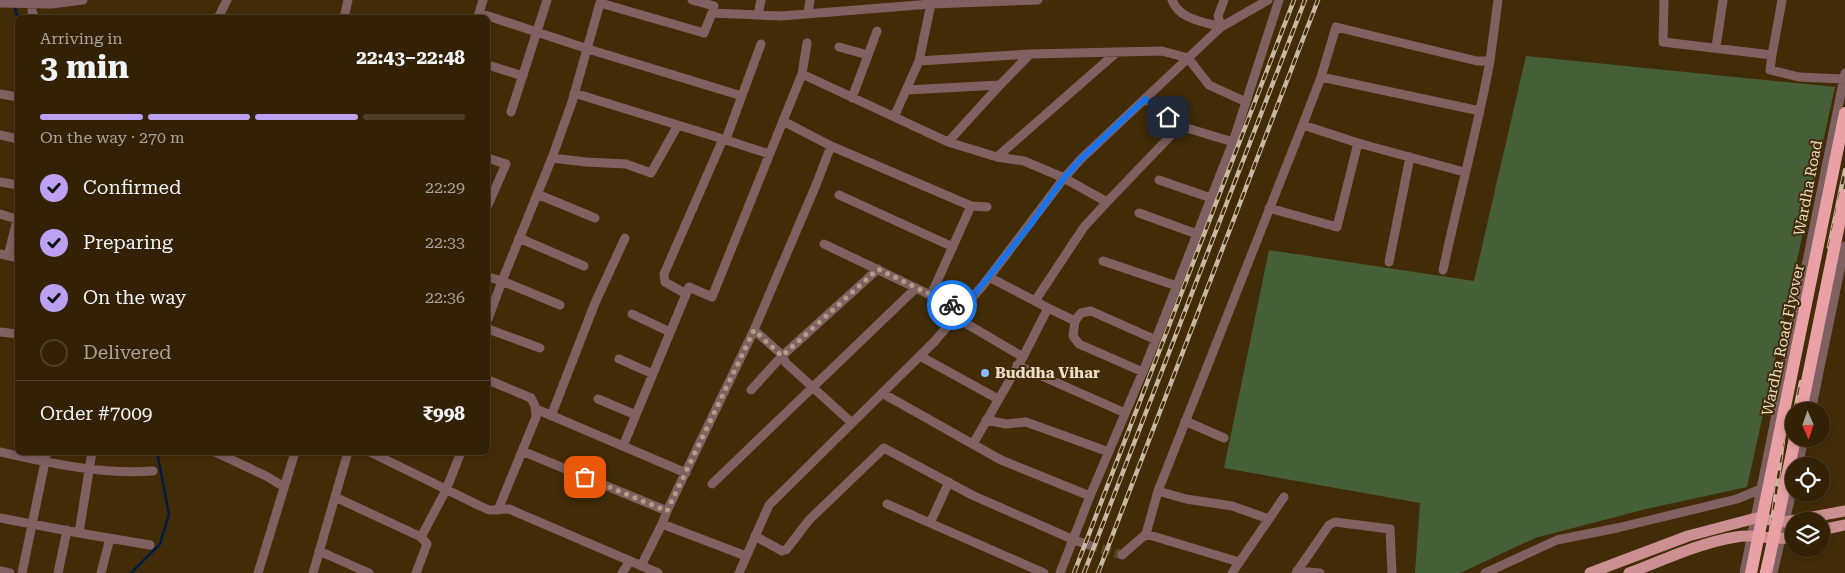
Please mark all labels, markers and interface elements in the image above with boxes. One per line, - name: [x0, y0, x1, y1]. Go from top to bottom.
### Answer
- text: Arriving in: [40, 29, 123, 48]
- text: 22:43–22:48: [356, 46, 465, 69]
- text: 3 min: [40, 48, 129, 86]
- pin: [1147, 96, 1189, 138]
- icon: home: [1154, 103, 1182, 131]
- text: On the way · 270 m: [40, 128, 185, 147]
- street label: Wardha Road: [1790, 138, 1826, 237]
- icon: check: [40, 174, 68, 202]
- text: Confirmed: [83, 176, 181, 199]
- text: 22:29: [425, 178, 465, 197]
- icon: check: [40, 229, 68, 257]
- text: Preparing: [83, 231, 173, 254]
- text: 22:33: [425, 233, 465, 252]
- street label: Wardha Road Flyover: [1758, 263, 1808, 417]
- courier: [927, 280, 977, 330]
- icon: check: [40, 284, 68, 312]
- text: On the way: [83, 286, 186, 309]
- text: 22:36: [425, 288, 465, 307]
- icon: bike: [938, 291, 966, 319]
- text: Delivered: [83, 341, 171, 364]
- place label: Buddha Vihar: [995, 364, 1100, 382]
- marker: Buddha Vihar: [979, 367, 991, 379]
- text: Order #7009: [40, 402, 152, 425]
- text: ₹998: [422, 402, 465, 425]
- north arrow: [1785, 402, 1830, 448]
- map controls: [1785, 402, 1830, 557]
- pin: [564, 456, 606, 498]
- button: locate: [1785, 457, 1830, 502]
- icon: bag: [571, 463, 599, 491]
- button: layers: [1785, 512, 1830, 557]

